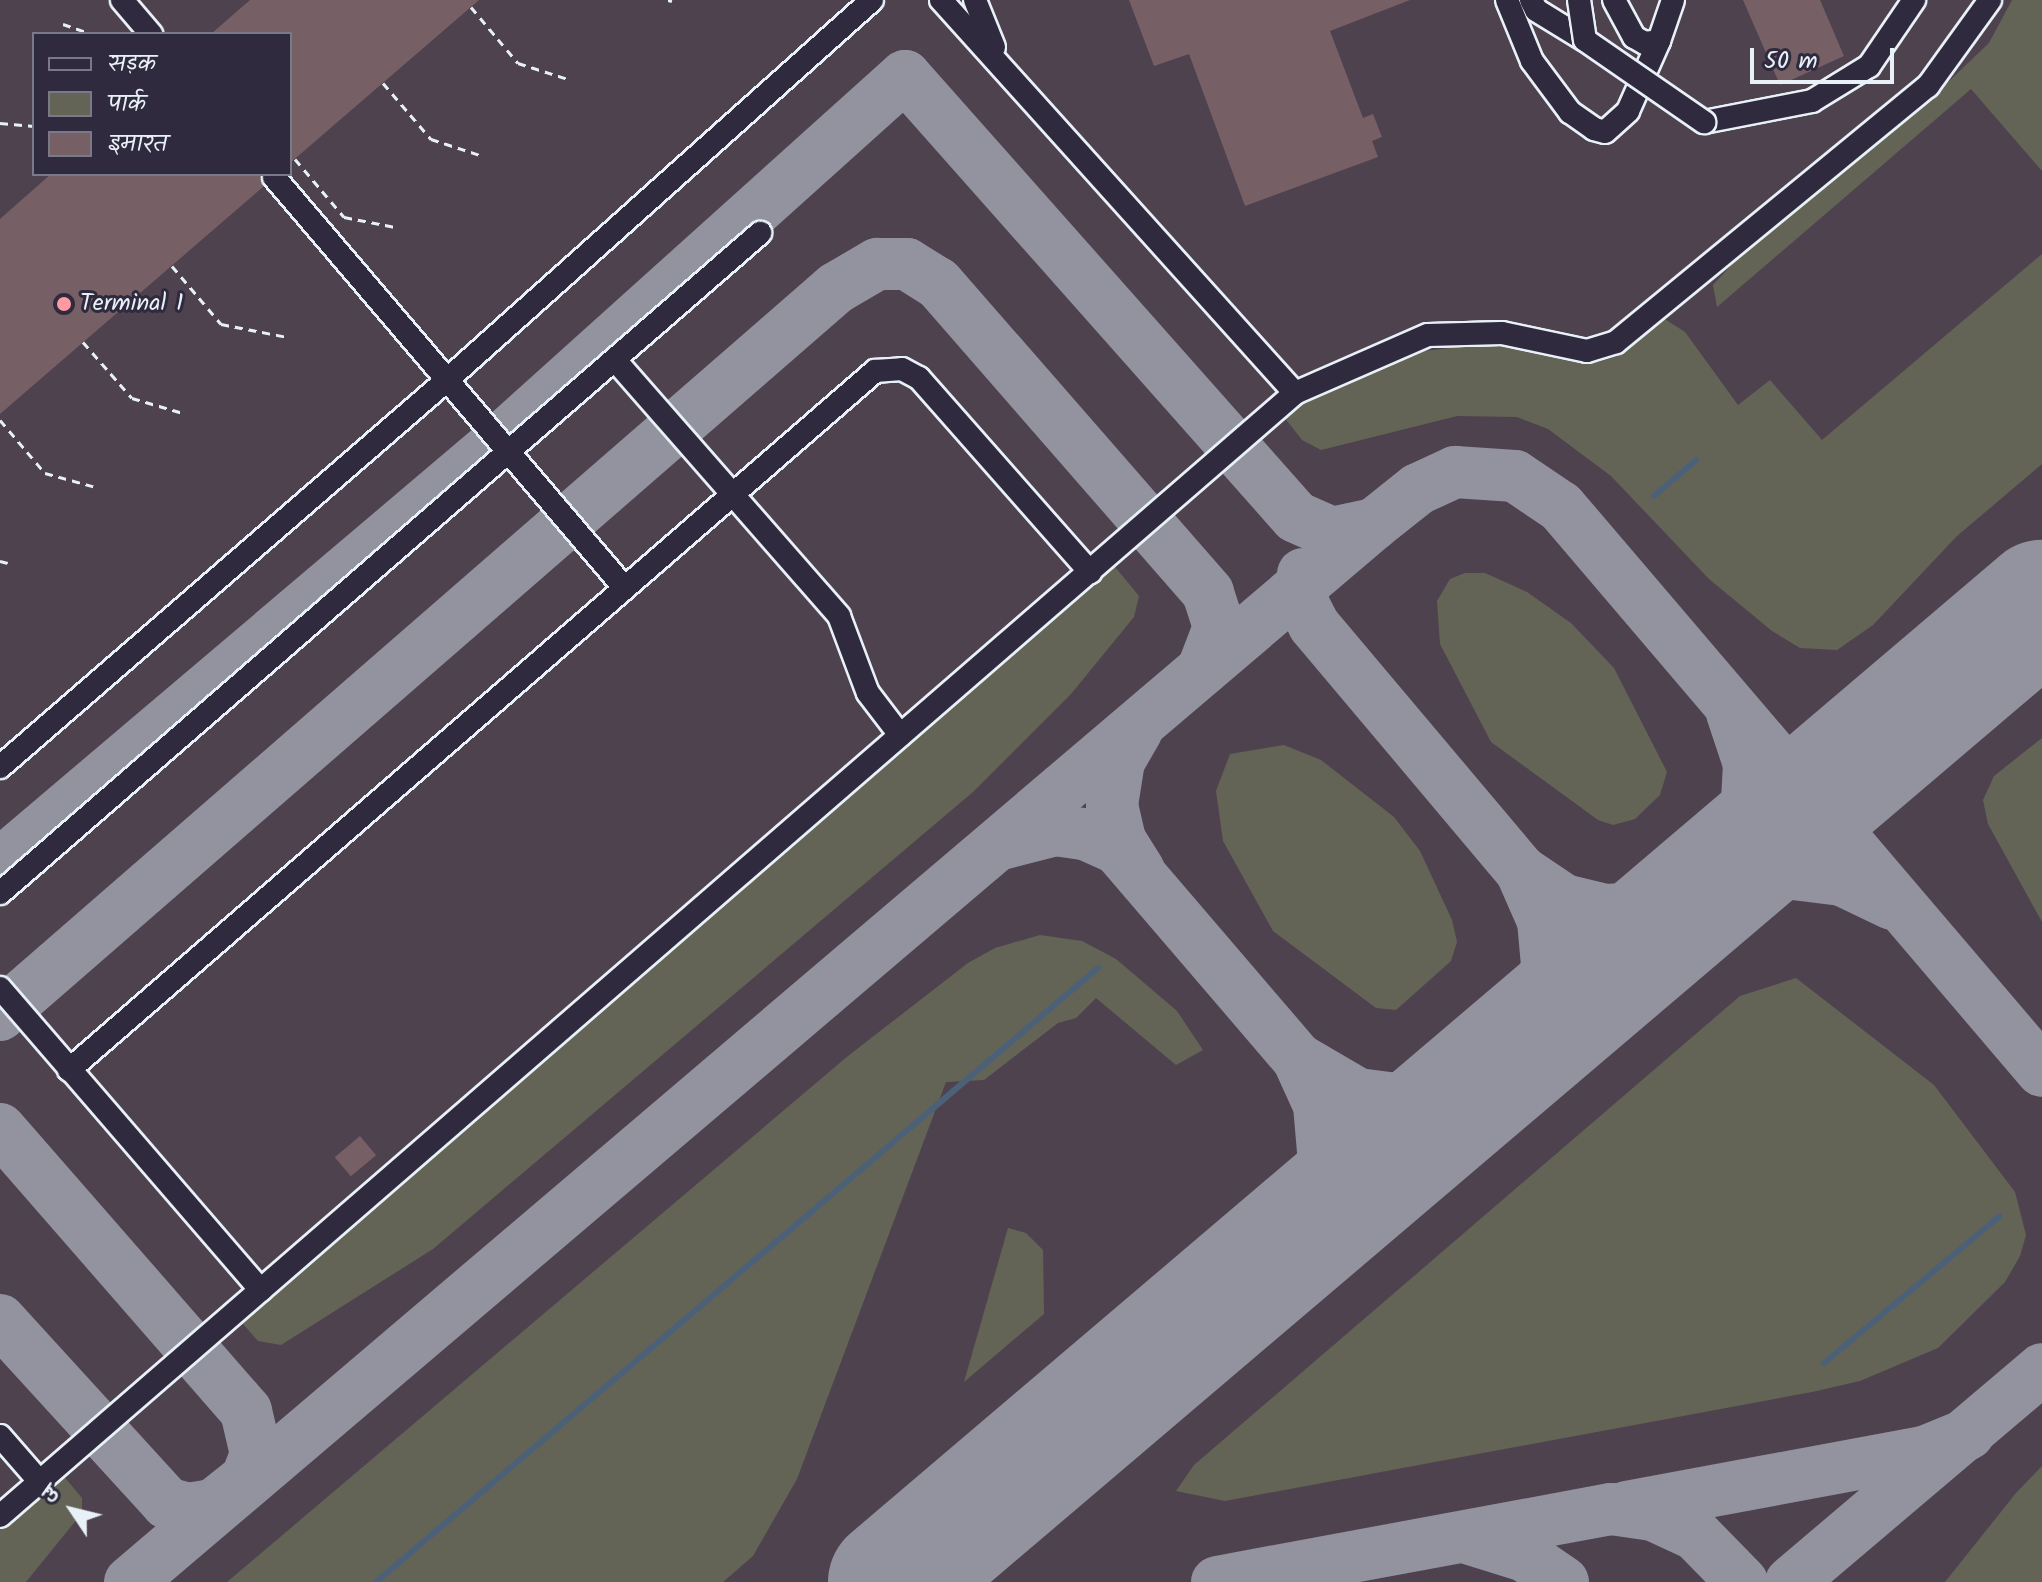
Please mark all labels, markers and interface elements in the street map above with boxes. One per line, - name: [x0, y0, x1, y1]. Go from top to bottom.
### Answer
- legend: [32, 32, 292, 176]
- scale bar: [1754, 32, 1898, 82]
- text: 50 m: [1764, 42, 1818, 81]
- text: सड़क: [108, 45, 156, 84]
- text: पार्क: [108, 85, 146, 124]
- text: इमारत: [108, 125, 167, 164]
- place label: Terminal 1: [80, 290, 183, 318]
- marker: Terminal 1: [55, 295, 73, 313]
- north arrow: [32, 1470, 112, 1550]
- text: उ: [34, 1480, 70, 1512]

